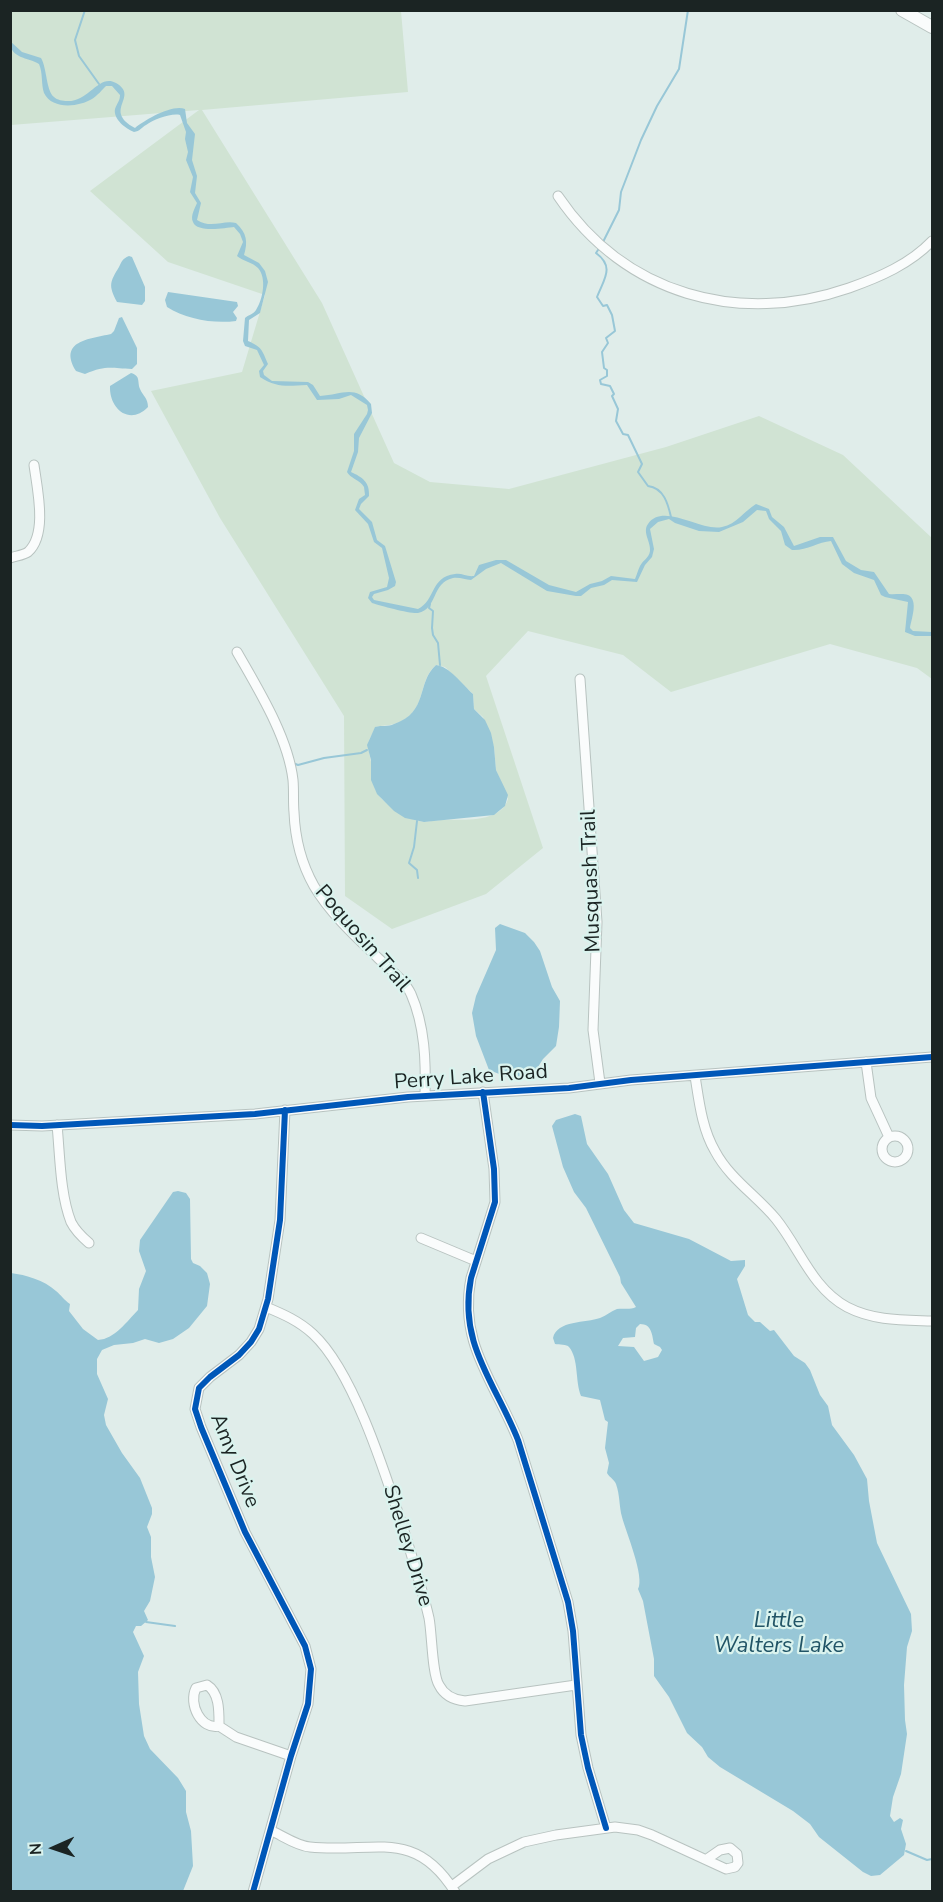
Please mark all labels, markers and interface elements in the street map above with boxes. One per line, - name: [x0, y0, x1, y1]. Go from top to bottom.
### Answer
- street label: Musquash Trail: [577, 809, 607, 953]
- street label: Poquosin Trail: [309, 880, 415, 998]
- street label: Perry Lake Road: [393, 1060, 549, 1096]
- street label: Amy Drive: [204, 1410, 264, 1512]
- street label: Shelley Drive: [377, 1482, 437, 1610]
- water label: Little Walters Lake: [714, 1609, 844, 1660]
- north arrow: [24, 1818, 84, 1878]
- text: N: [25, 1842, 47, 1855]

